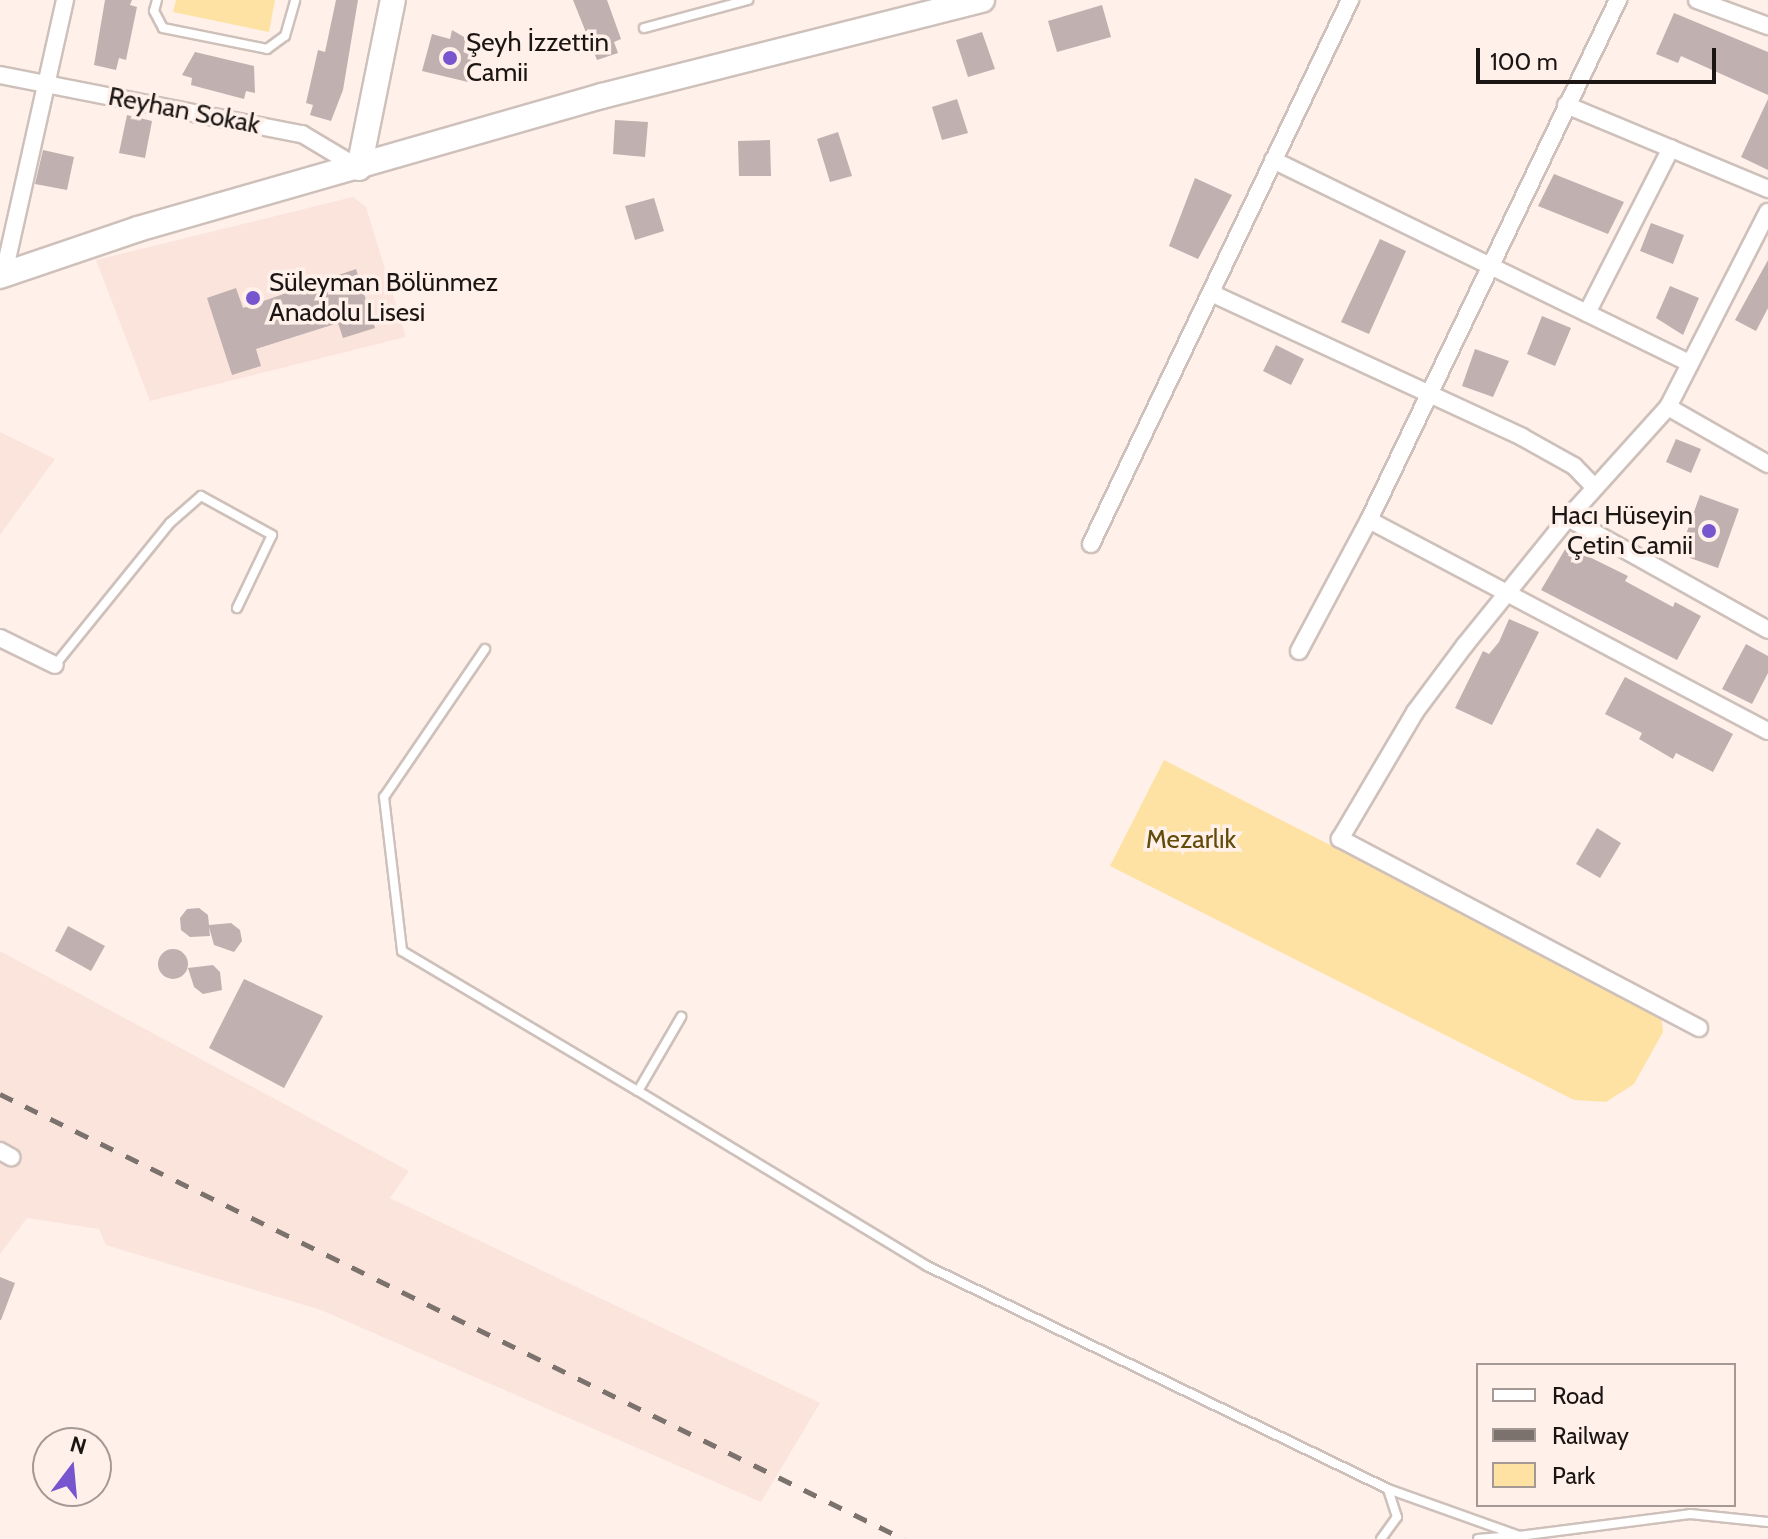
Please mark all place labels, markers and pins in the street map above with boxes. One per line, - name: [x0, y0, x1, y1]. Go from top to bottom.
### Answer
- place label: Şeyh İzzettin Camii: [466, 27, 609, 88]
- marker: Şeyh İzzettin Camii: [441, 49, 459, 67]
- place label: Süleyman Bölünmez Anadolu Lisesi: [269, 267, 498, 328]
- marker: Süleyman Bölünmez Anadolu Lisesi: [244, 289, 262, 307]
- place label: Hacı Hüseyin Çetin Camii: [1550, 500, 1693, 562]
- marker: Hacı Hüseyin Çetin Camii: [1700, 522, 1718, 540]

